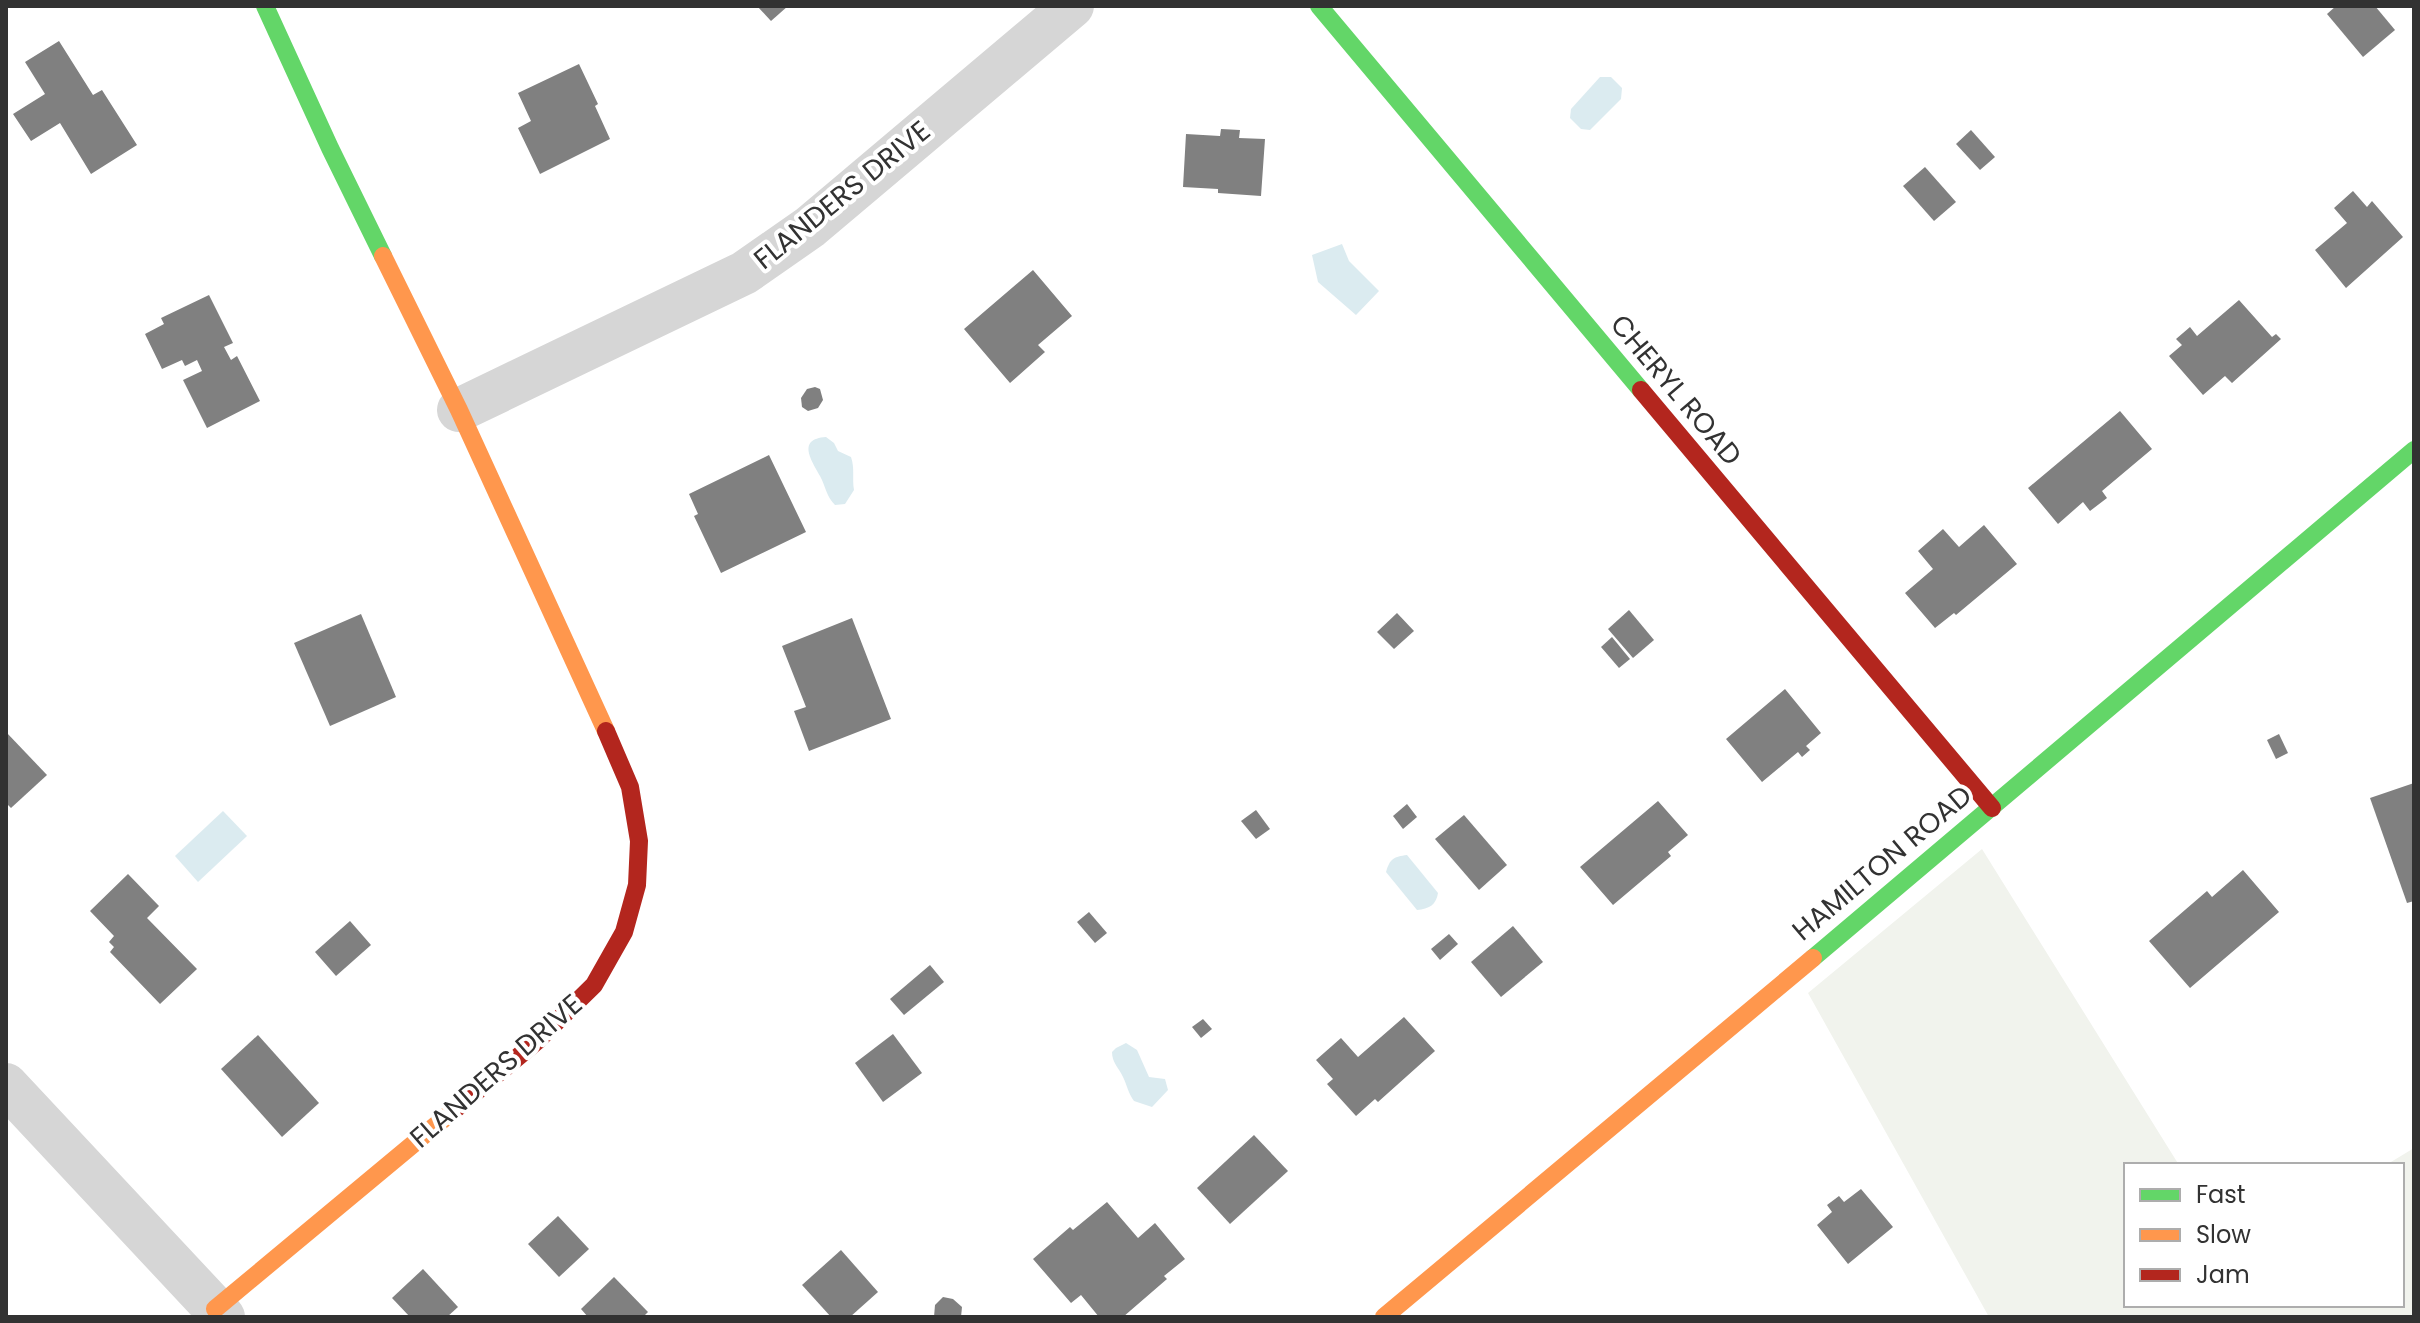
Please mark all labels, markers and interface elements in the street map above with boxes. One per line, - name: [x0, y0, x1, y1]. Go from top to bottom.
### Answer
- street label: FLANDERS DRIVE: [745, 112, 939, 278]
- street label: CHERYL ROAD: [1601, 306, 1751, 474]
- street label: HAMILTON ROAD: [1784, 776, 1980, 950]
- street label: FLANDERS DRIVE: [401, 985, 591, 1157]
- legend: [2124, 1163, 2404, 1307]
- text: Fast: [2196, 1178, 2246, 1211]
- text: Slow: [2196, 1218, 2251, 1251]
- text: Jam: [2196, 1258, 2250, 1291]

